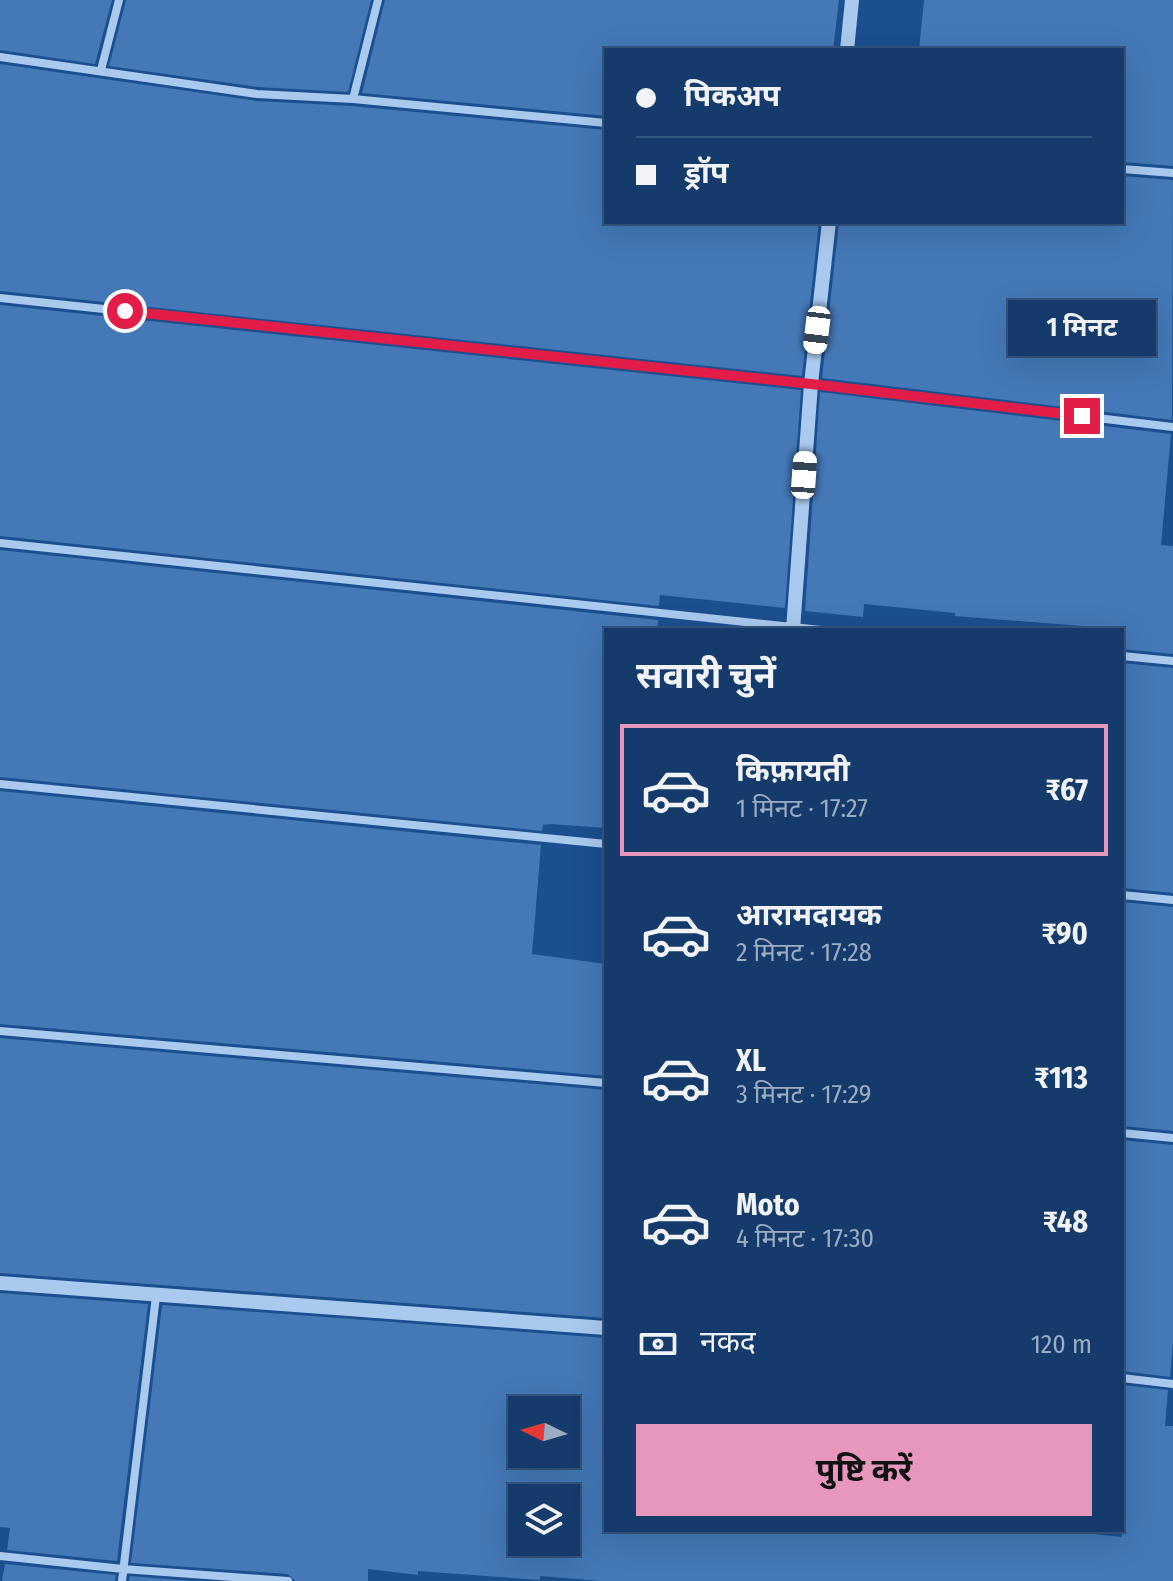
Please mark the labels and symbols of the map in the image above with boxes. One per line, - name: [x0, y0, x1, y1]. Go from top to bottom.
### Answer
- route start: [107, 293, 143, 329]
- callout: 1 मिनट: [1008, 300, 1156, 356]
- car: [802, 305, 832, 355]
- route end: [1064, 398, 1100, 434]
- car: [790, 450, 818, 500]
- north arrow: [508, 1396, 580, 1468]

